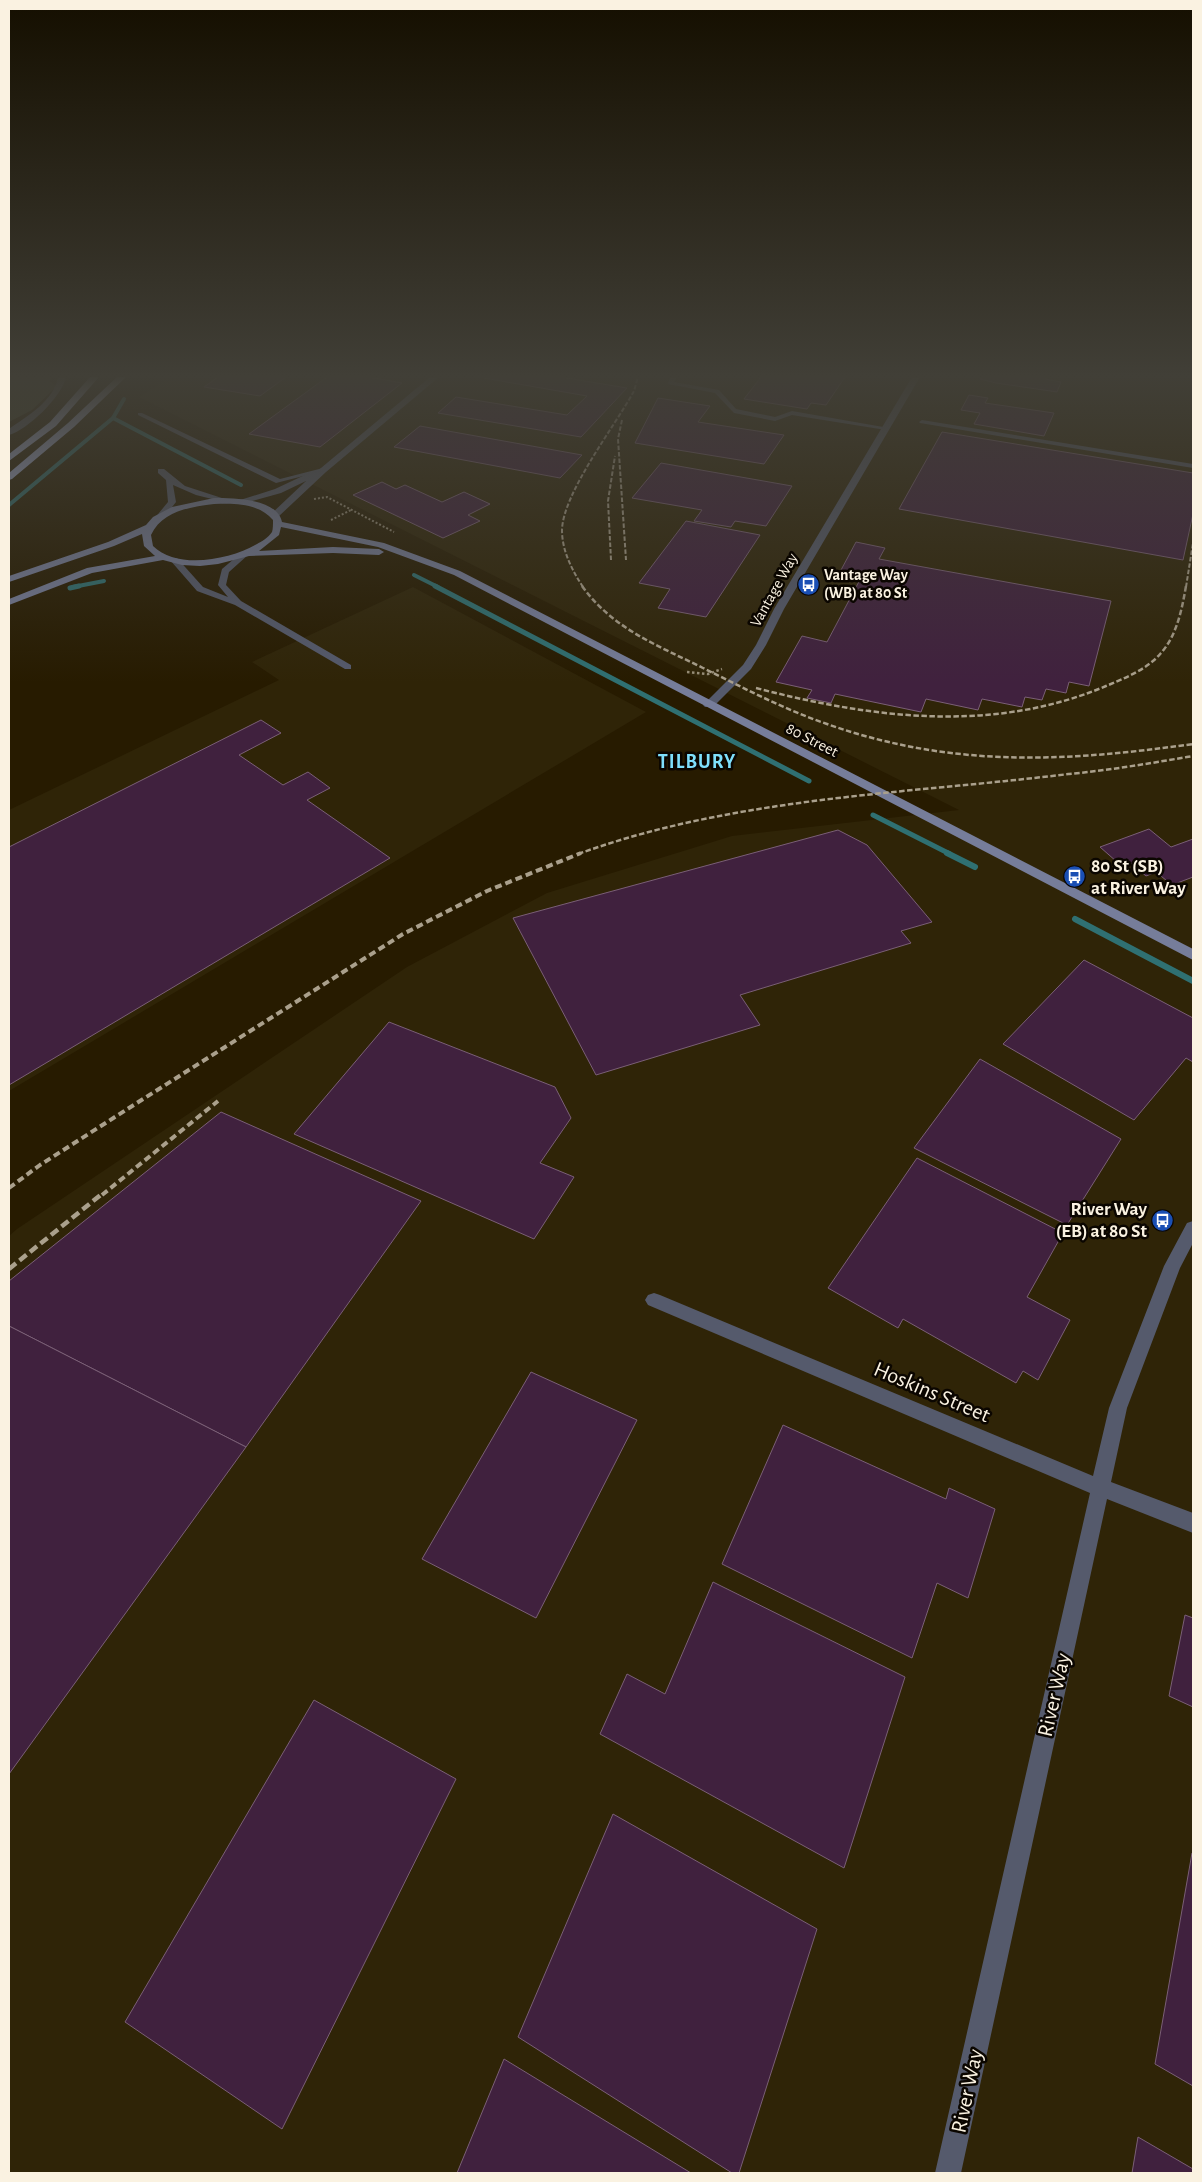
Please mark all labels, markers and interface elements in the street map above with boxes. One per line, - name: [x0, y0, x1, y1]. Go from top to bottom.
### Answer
- street label: Vantage Way: [747, 550, 802, 630]
- place label: Vantage Way (WB) at 80 St: [824, 567, 909, 601]
- bus stop icon: Vantage Way (WB) at 80 St: [796, 572, 820, 596]
- street label: 80 Street: [783, 720, 841, 760]
- district label: TILBURY: [658, 752, 736, 772]
- place label: 80 St (SB) at River Way: [1091, 857, 1186, 898]
- bus stop icon: 80 St (SB) at River Way: [1063, 865, 1087, 889]
- place label: River Way (EB) at 80 St: [1056, 1200, 1148, 1241]
- bus stop icon: River Way (EB) at 80 St: [1151, 1208, 1175, 1232]
- street label: Hoskins Street: [871, 1358, 993, 1426]
- street label: River Way: [1034, 1650, 1074, 1739]
- street label: River Way: [947, 2046, 987, 2135]

